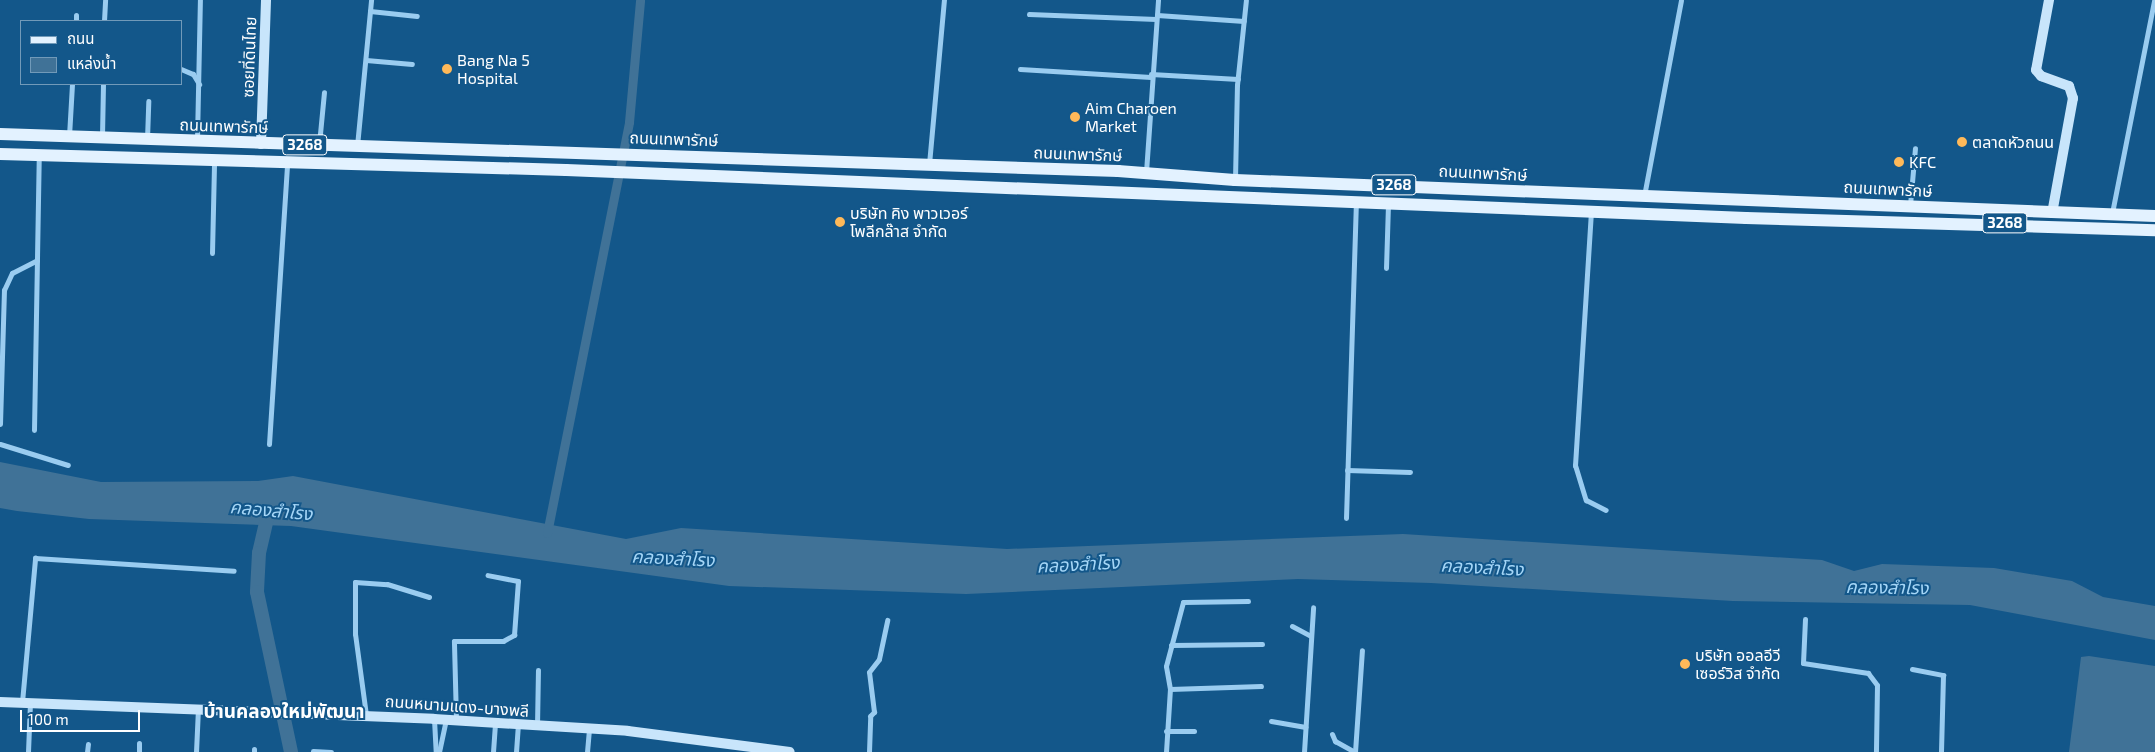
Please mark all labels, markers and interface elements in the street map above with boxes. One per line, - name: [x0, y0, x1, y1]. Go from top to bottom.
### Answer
- street label: ซอยที่ดินไทย: [238, 16, 260, 98]
- legend: [20, 20, 182, 85]
- text: ถนน: [67, 29, 94, 47]
- place label: Bang Na 5 Hospital: [457, 50, 530, 88]
- text: แหล่งน้ำ: [67, 54, 116, 72]
- marker: Bang Na 5 Hospital: [441, 63, 453, 75]
- place label: Aim Charoen Market: [1085, 98, 1177, 136]
- marker: Aim Charoen Market: [1069, 111, 1081, 123]
- street label: ถนนเทพารักษ์: [179, 115, 269, 137]
- street label: ถนนเทพารักษ์: [629, 128, 719, 150]
- road number: 3268: [281, 132, 329, 158]
- place label: ตลาดหัวถนน: [1972, 132, 2054, 152]
- marker: ตลาดหัวถนน: [1956, 136, 1968, 148]
- street label: ถนนเทพารักษ์: [1033, 143, 1123, 165]
- place label: KFC: [1909, 152, 1936, 172]
- marker: KFC: [1893, 156, 1905, 168]
- street label: ถนนเทพารักษ์: [1438, 161, 1528, 185]
- road number: 3268: [1370, 172, 1418, 198]
- street label: ถนนเทพารักษ์: [1843, 177, 1933, 201]
- place label: บริษัท คิง พาวเวอร์ โพลีกล๊าส จำกัด: [850, 203, 968, 241]
- road number: 3268: [1981, 210, 2029, 236]
- marker: บริษัท คิง พาวเวอร์ โพลีกล๊าส จำกัด: [834, 216, 846, 228]
- water label: คลองสำโรง: [229, 496, 313, 524]
- water label: คลองสำโรง: [631, 545, 715, 571]
- water label: คลองสำโรง: [1036, 551, 1120, 577]
- water label: คลองสำโรง: [1440, 554, 1524, 580]
- water label: คลองสำโรง: [1845, 575, 1929, 599]
- place label: บริษัท ออลอีวี เซอร์วิส จำกัด: [1695, 645, 1781, 683]
- marker: บริษัท ออลอีวี เซอร์วิส จำกัด: [1679, 658, 1691, 670]
- street label: ถนนหนามแดง-บางพลี: [384, 691, 530, 721]
- scale bar: [22, 700, 142, 732]
- district label: บ้านคลองใหม่พัฒนา: [203, 700, 365, 722]
- text: 100 m: [28, 710, 69, 728]

